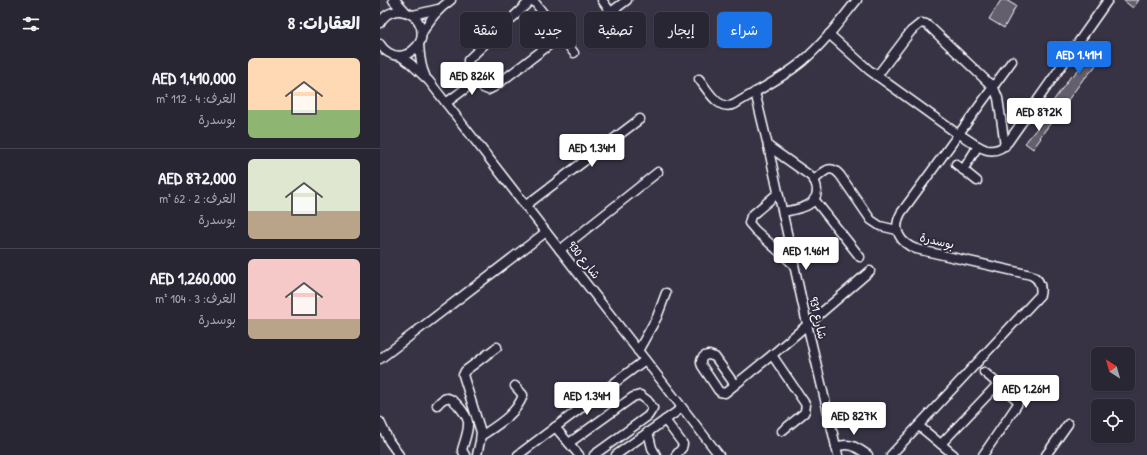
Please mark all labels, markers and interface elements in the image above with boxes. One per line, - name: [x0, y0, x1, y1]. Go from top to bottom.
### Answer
- text: العقارات: 8: [288, 11, 360, 34]
- chip: شقة: [460, 12, 512, 48]
- chip: جديد: [520, 12, 576, 48]
- chip: تصفية: [584, 12, 646, 48]
- chip: إيجار: [654, 12, 709, 48]
- chip: شراء: [717, 12, 772, 48]
- icon: filters: [20, 13, 42, 35]
- pin: AED 1.41M: [1033, 41, 1125, 75]
- text: AED 1.41M: [1056, 45, 1102, 63]
- pin: AED 826K: [431, 62, 513, 96]
- text: AED 1,410,000: [152, 66, 236, 89]
- text: AED 826K: [450, 66, 494, 84]
- icon: home: [280, 74, 328, 122]
- text: الغرف: 4 · 112 m²: [156, 89, 236, 107]
- pin: AED 872K: [998, 98, 1080, 132]
- text: AED 872K: [1016, 102, 1062, 120]
- text: بوسدرة: [198, 110, 236, 128]
- pin: AED 1.34M: [546, 134, 638, 168]
- text: AED 1.34M: [568, 138, 616, 156]
- text: AED 872,000: [158, 166, 236, 189]
- icon: home: [280, 175, 328, 223]
- text: الغرف: 2 · 62 m²: [159, 189, 236, 207]
- text: بوسدرة: [198, 210, 236, 228]
- street label: بوسدرة: [918, 228, 956, 253]
- street label: شارع 930: [563, 237, 605, 283]
- pin: AED 1.46M: [760, 237, 852, 271]
- text: AED 1.46M: [783, 241, 829, 259]
- text: AED 1,260,000: [150, 266, 236, 289]
- icon: home: [280, 275, 328, 323]
- text: الغرف: 3 · 104 m²: [155, 289, 236, 307]
- street label: شارع 931: [804, 295, 832, 341]
- text: بوسدرة: [198, 310, 236, 328]
- north arrow: [1091, 347, 1135, 391]
- map controls: [1091, 347, 1135, 443]
- pin: AED 1.26M: [980, 375, 1072, 409]
- text: AED 1.26M: [1002, 379, 1050, 397]
- pin: AED 1.34M: [541, 382, 633, 416]
- text: AED 1.34M: [563, 386, 611, 404]
- button: locate: [1091, 399, 1135, 443]
- pin: AED 827K: [813, 402, 895, 436]
- text: AED 827K: [831, 406, 877, 424]

